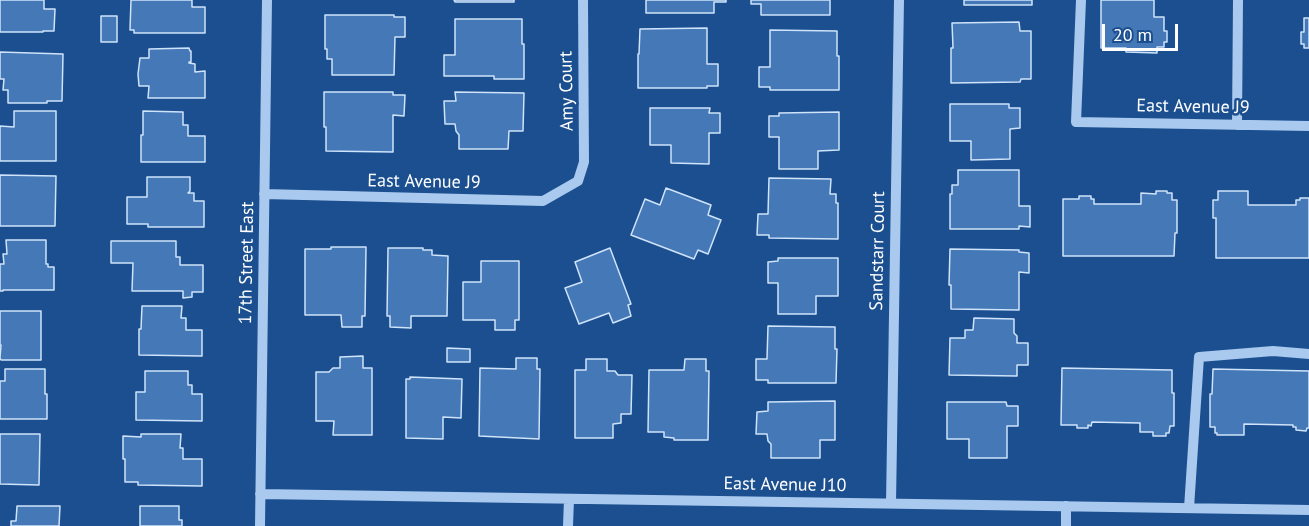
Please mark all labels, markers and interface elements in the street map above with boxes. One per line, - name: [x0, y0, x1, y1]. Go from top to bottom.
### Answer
- scale bar: [1105, 12, 1182, 50]
- text: 20 m: [1113, 23, 1152, 46]
- street label: Amy Court: [556, 51, 578, 131]
- street label: East Avenue J9: [1136, 95, 1250, 119]
- street label: East Avenue J9: [367, 170, 481, 194]
- street label: Sandstarr Court: [866, 191, 890, 311]
- street label: 17th Street East: [235, 201, 259, 325]
- street label: East Avenue J10: [723, 473, 847, 497]

